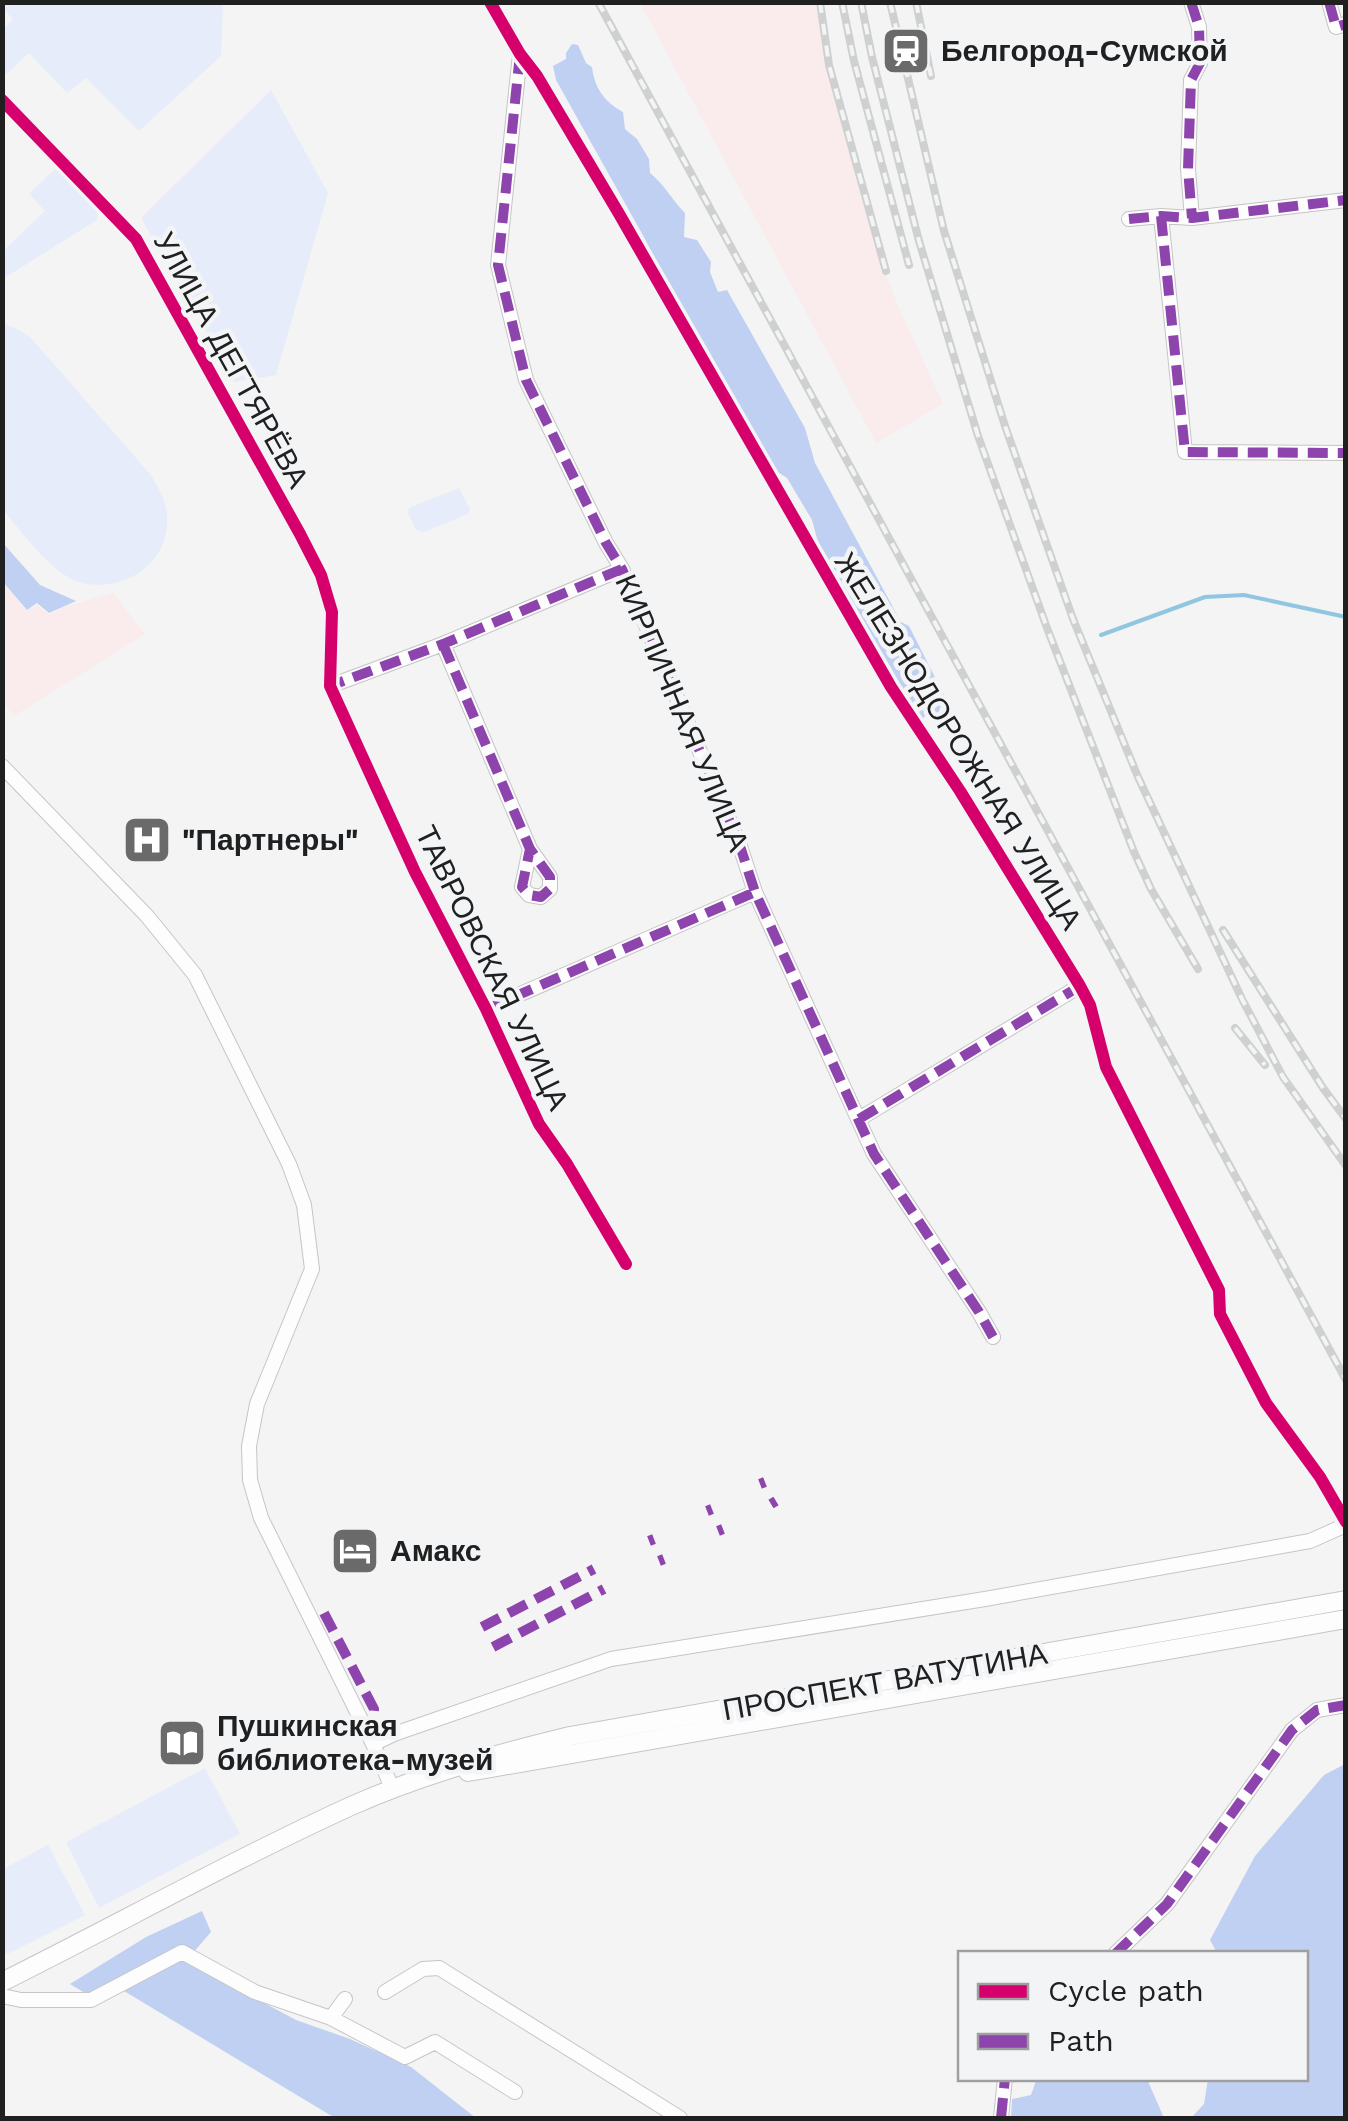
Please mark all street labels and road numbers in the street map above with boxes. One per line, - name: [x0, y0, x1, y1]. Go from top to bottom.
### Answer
- street label: УЛИЦА ДЕГТЯРЁВА: [147, 226, 316, 494]
- street label: ЖЕЛЕЗНОДОРОЖНАЯ УЛИЦА: [828, 546, 1089, 936]
- street label: КИРПИЧНАЯ УЛИЦА: [608, 569, 757, 856]
- street label: ТАВРОВСКАЯ УЛИЦА: [408, 820, 576, 1115]
- street label: ПРОСПЕКТ ВАТУТИНА: [720, 1636, 1050, 1727]

